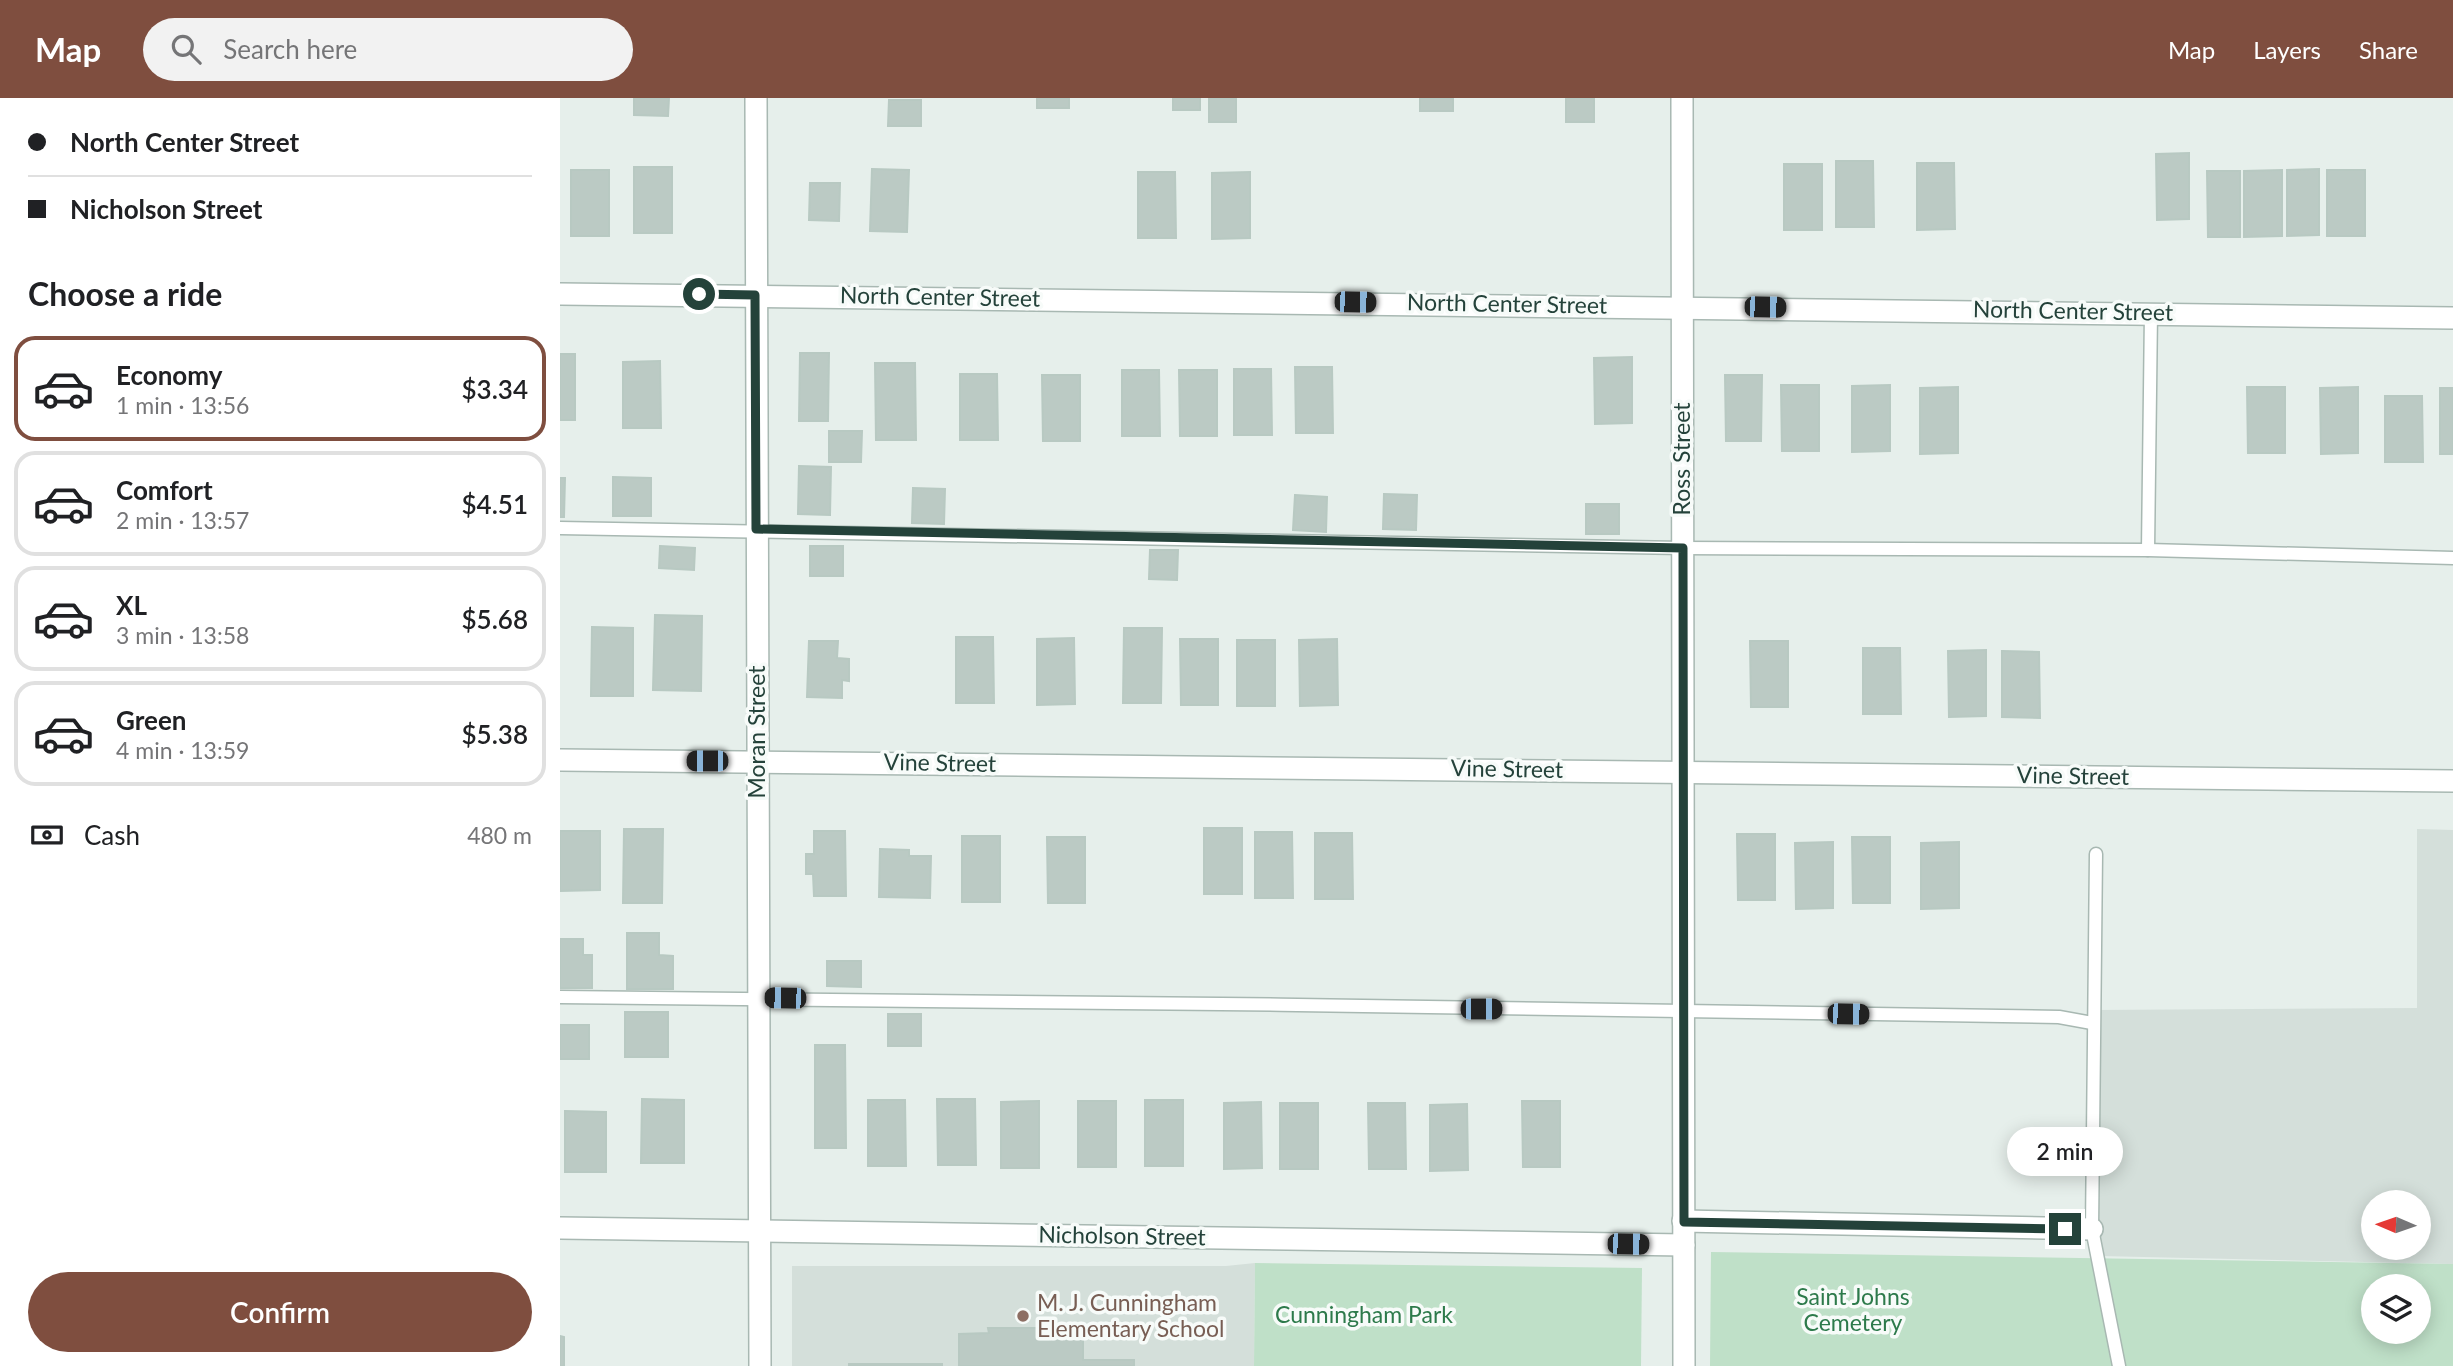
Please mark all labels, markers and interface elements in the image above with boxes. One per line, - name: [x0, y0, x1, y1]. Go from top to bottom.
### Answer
- search box: [143, 18, 633, 81]
- text: Map: [35, 29, 101, 69]
- icon: search: [167, 30, 205, 68]
- text: Search here: [223, 33, 357, 65]
- text: Map: [2168, 35, 2215, 64]
- text: Layers: [2253, 35, 2321, 64]
- text: Share: [2359, 35, 2418, 64]
- text: North Center Street: [70, 126, 299, 158]
- text: Nicholson Street: [70, 193, 262, 225]
- text: Choose a ride: [28, 274, 222, 313]
- route start: [683, 278, 715, 310]
- street label: North Center Street: [840, 280, 1041, 312]
- street label: North Center Street: [1407, 287, 1608, 319]
- car: [1334, 291, 1377, 313]
- street label: North Center Street: [1973, 294, 2174, 326]
- car: [1744, 296, 1787, 318]
- icon: car: [32, 357, 95, 420]
- text: Economy: [116, 359, 222, 391]
- text: $3.34: [462, 373, 528, 405]
- text: 1 min · 13:56: [116, 391, 249, 419]
- street label: Ross Street: [1667, 402, 1695, 516]
- icon: car: [32, 472, 95, 535]
- text: Comfort: [116, 474, 213, 506]
- text: $4.51: [462, 488, 528, 520]
- text: 2 min · 13:57: [116, 506, 249, 534]
- icon: car: [32, 587, 95, 650]
- text: XL: [116, 589, 147, 621]
- text: $5.68: [462, 603, 528, 635]
- text: 3 min · 13:58: [116, 621, 249, 649]
- street label: Moran Street: [742, 665, 770, 798]
- icon: car: [32, 702, 95, 765]
- text: Green: [116, 704, 186, 736]
- text: $5.38: [462, 718, 528, 750]
- text: 4 min · 13:59: [116, 736, 249, 764]
- street label: Vine Street: [884, 747, 997, 777]
- car: [687, 751, 729, 772]
- street label: Vine Street: [1451, 753, 1564, 783]
- street label: Vine Street: [2017, 760, 2130, 790]
- icon: cash: [28, 816, 66, 854]
- text: Cash: [84, 819, 140, 851]
- text: 480 m: [467, 821, 532, 849]
- car: [764, 987, 807, 1009]
- car: [1461, 999, 1503, 1020]
- car: [1827, 1003, 1870, 1025]
- callout: 2 min: [2007, 1128, 2123, 1176]
- text: 2 min: [2037, 1137, 2093, 1165]
- north arrow: [2361, 1190, 2431, 1260]
- map controls: [2361, 1190, 2431, 1344]
- route end: [2049, 1213, 2081, 1245]
- street label: Nicholson Street: [1038, 1220, 1207, 1250]
- car: [1607, 1233, 1650, 1255]
- button: Confirm: [28, 1272, 532, 1352]
- button: layers: [2361, 1274, 2431, 1344]
- park label: Saint Johns Cemetery: [1796, 1282, 1910, 1336]
- place label: M. J. Cunningham Elementary School: [1037, 1288, 1224, 1342]
- park label: Cunningham Park: [1275, 1300, 1453, 1328]
- marker: M. J. Cunningham Elementary School: [1015, 1308, 1031, 1324]

